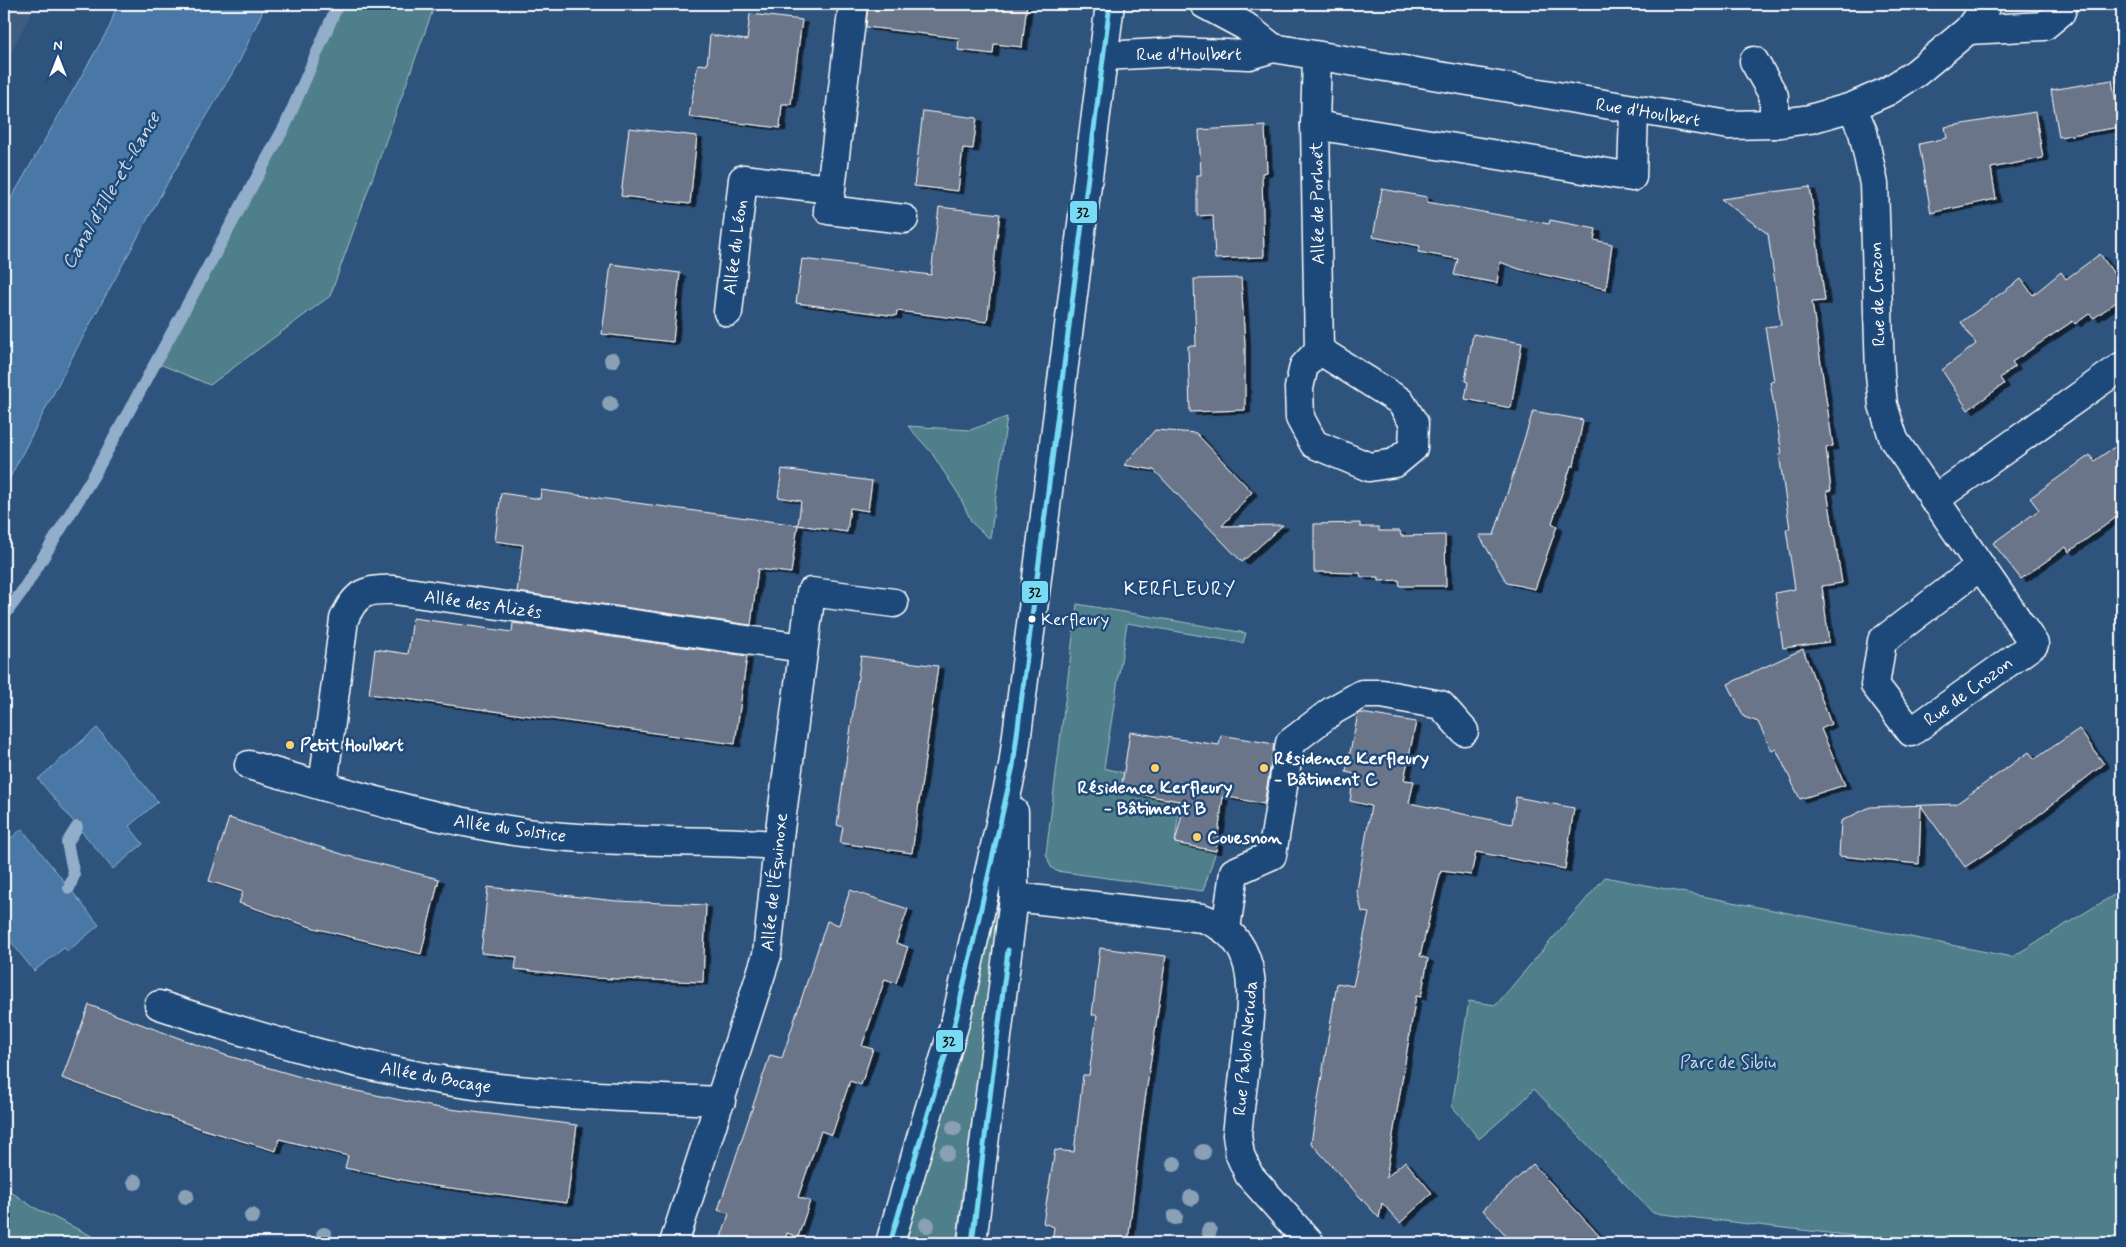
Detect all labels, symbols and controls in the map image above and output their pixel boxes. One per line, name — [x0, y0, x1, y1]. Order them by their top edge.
north arrow — [32, 32, 82, 82]
text: N — [53, 37, 63, 55]
street label: Rue d'Houlbert — [1136, 43, 1242, 67]
street label: Rue d'Houlbert — [1594, 93, 1702, 133]
water label: Canal d'Ille-et-Rance — [56, 106, 167, 274]
street label: Allée de Porhoët — [1305, 141, 1331, 265]
street label: Allée du Léon — [718, 198, 754, 296]
line badge: 32 — [1069, 200, 1098, 224]
text: 32 — [1076, 204, 1090, 222]
street label: Rue de Crozon — [1864, 241, 1892, 347]
district label: KERFLEURY — [1124, 577, 1236, 602]
line badge: 32 — [1021, 580, 1049, 604]
text: 32 — [1028, 584, 1042, 602]
street label: Allée des Alizés — [422, 585, 543, 625]
place label: Kerfleury — [1041, 609, 1109, 631]
marker: Kerfleury — [1027, 614, 1037, 624]
street label: Rue de Crozon — [1919, 651, 2018, 732]
place label: Petit Houlbert — [300, 734, 404, 758]
marker: Petit Houlbert — [284, 739, 296, 751]
place label: Résidence Kerfleury - Bâtiment C — [1274, 747, 1429, 792]
marker: Résidence Kerfleury - Bâtiment B — [1149, 762, 1161, 774]
marker: Résidence Kerfleury - Bâtiment C — [1258, 762, 1270, 774]
place label: Résidence Kerfleury - Bâtiment B — [1077, 776, 1233, 821]
street label: Allée du Solstice — [452, 809, 568, 849]
street label: Allée de l'Équinoxe — [756, 811, 794, 953]
place label: Couesnon — [1207, 826, 1283, 850]
marker: Couesnon — [1191, 831, 1203, 843]
street label: Rue Pablo Neruda — [1228, 979, 1264, 1117]
line badge: 32 — [935, 1029, 964, 1053]
text: 32 — [942, 1033, 956, 1051]
park label: Parc de Sibiu — [1680, 1051, 1776, 1075]
street label: Allée du Bocage — [379, 1056, 493, 1100]

